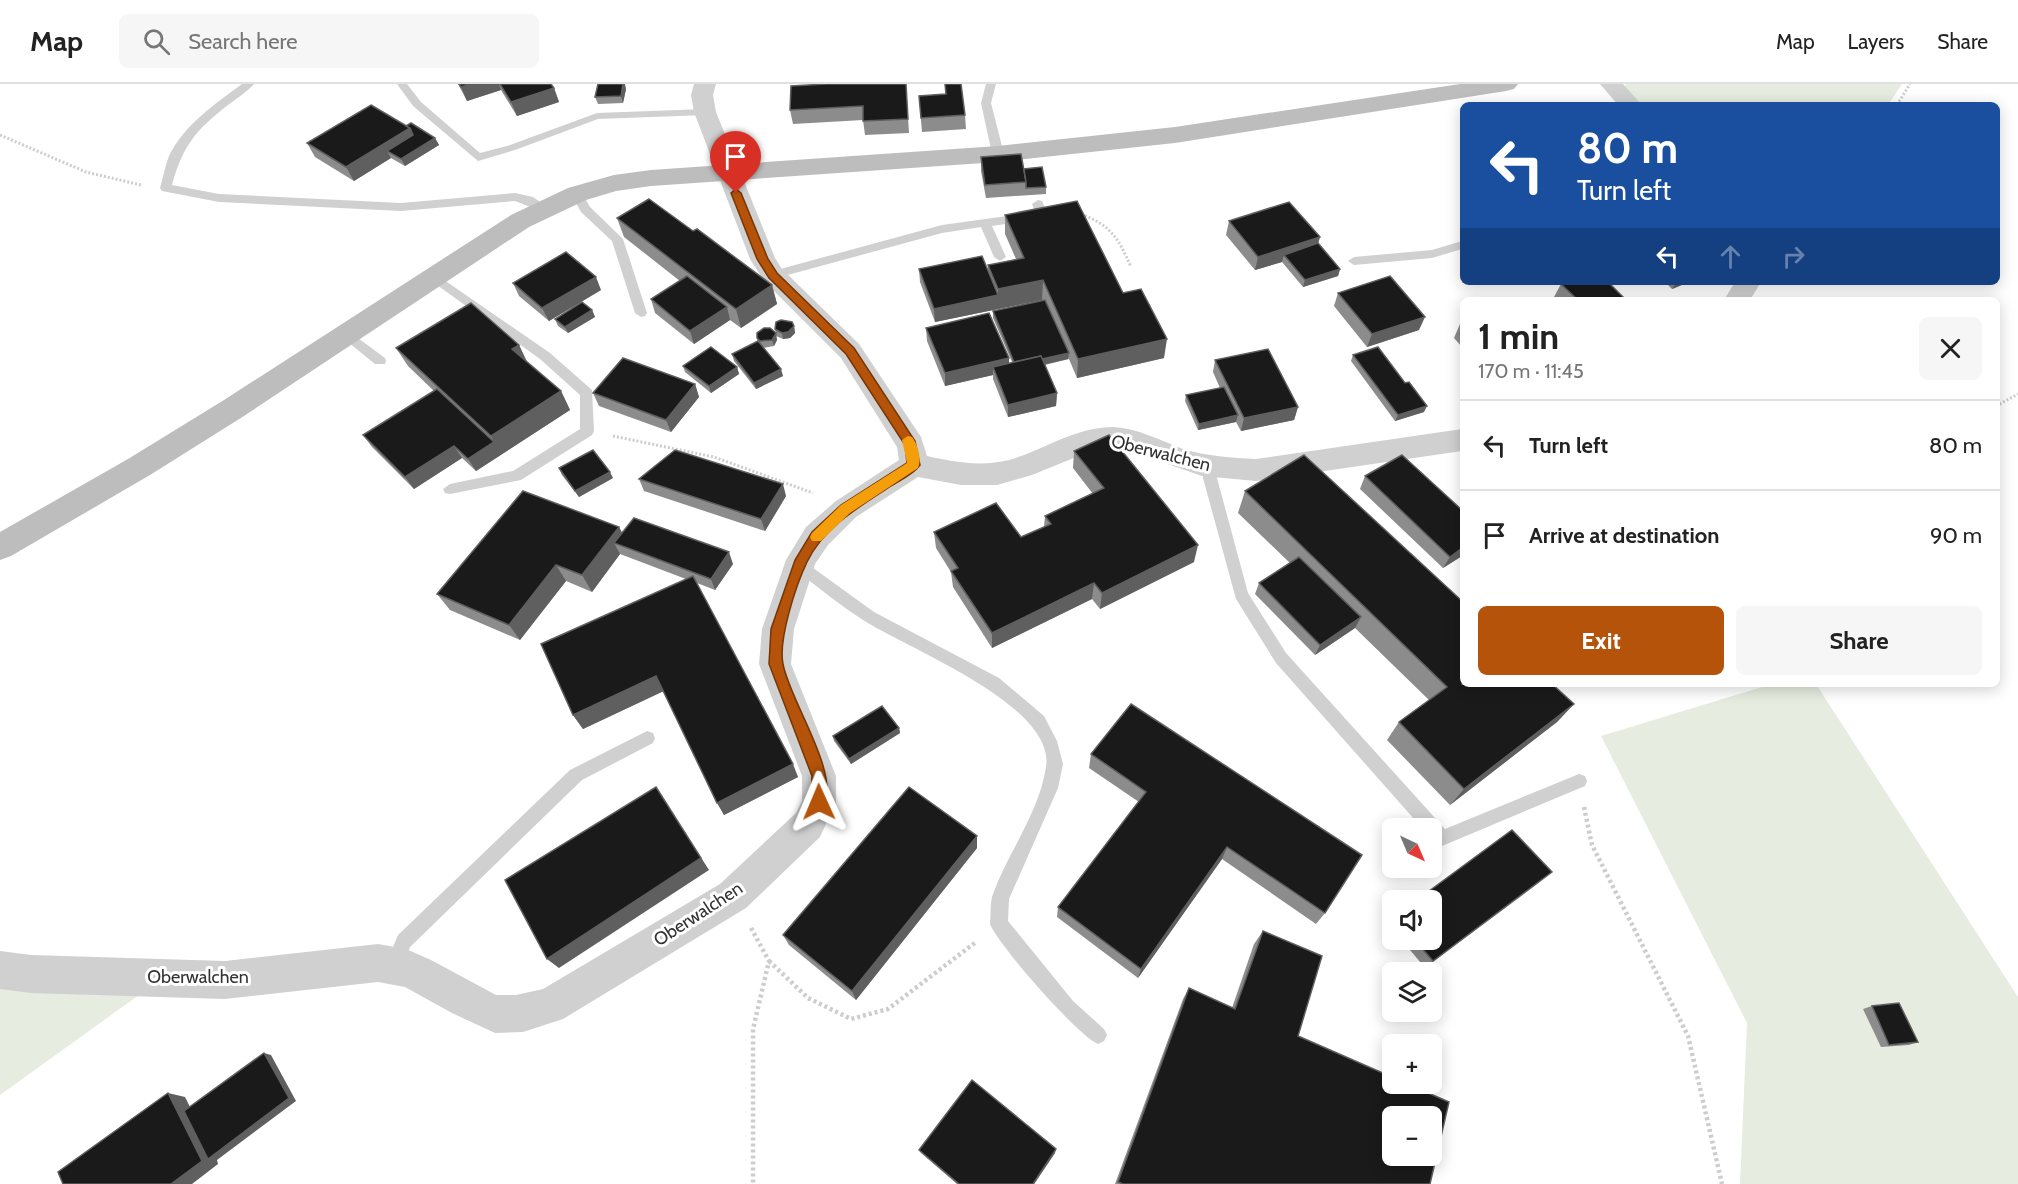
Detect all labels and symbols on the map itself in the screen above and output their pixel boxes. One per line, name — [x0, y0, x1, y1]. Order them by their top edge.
pin — [710, 131, 761, 193]
street label: Oberwalchen — [1109, 430, 1213, 476]
position arrow — [787, 770, 851, 834]
north arrow — [1382, 818, 1442, 878]
street label: Oberwalchen — [649, 877, 747, 951]
street label: Oberwalchen — [147, 966, 249, 988]

